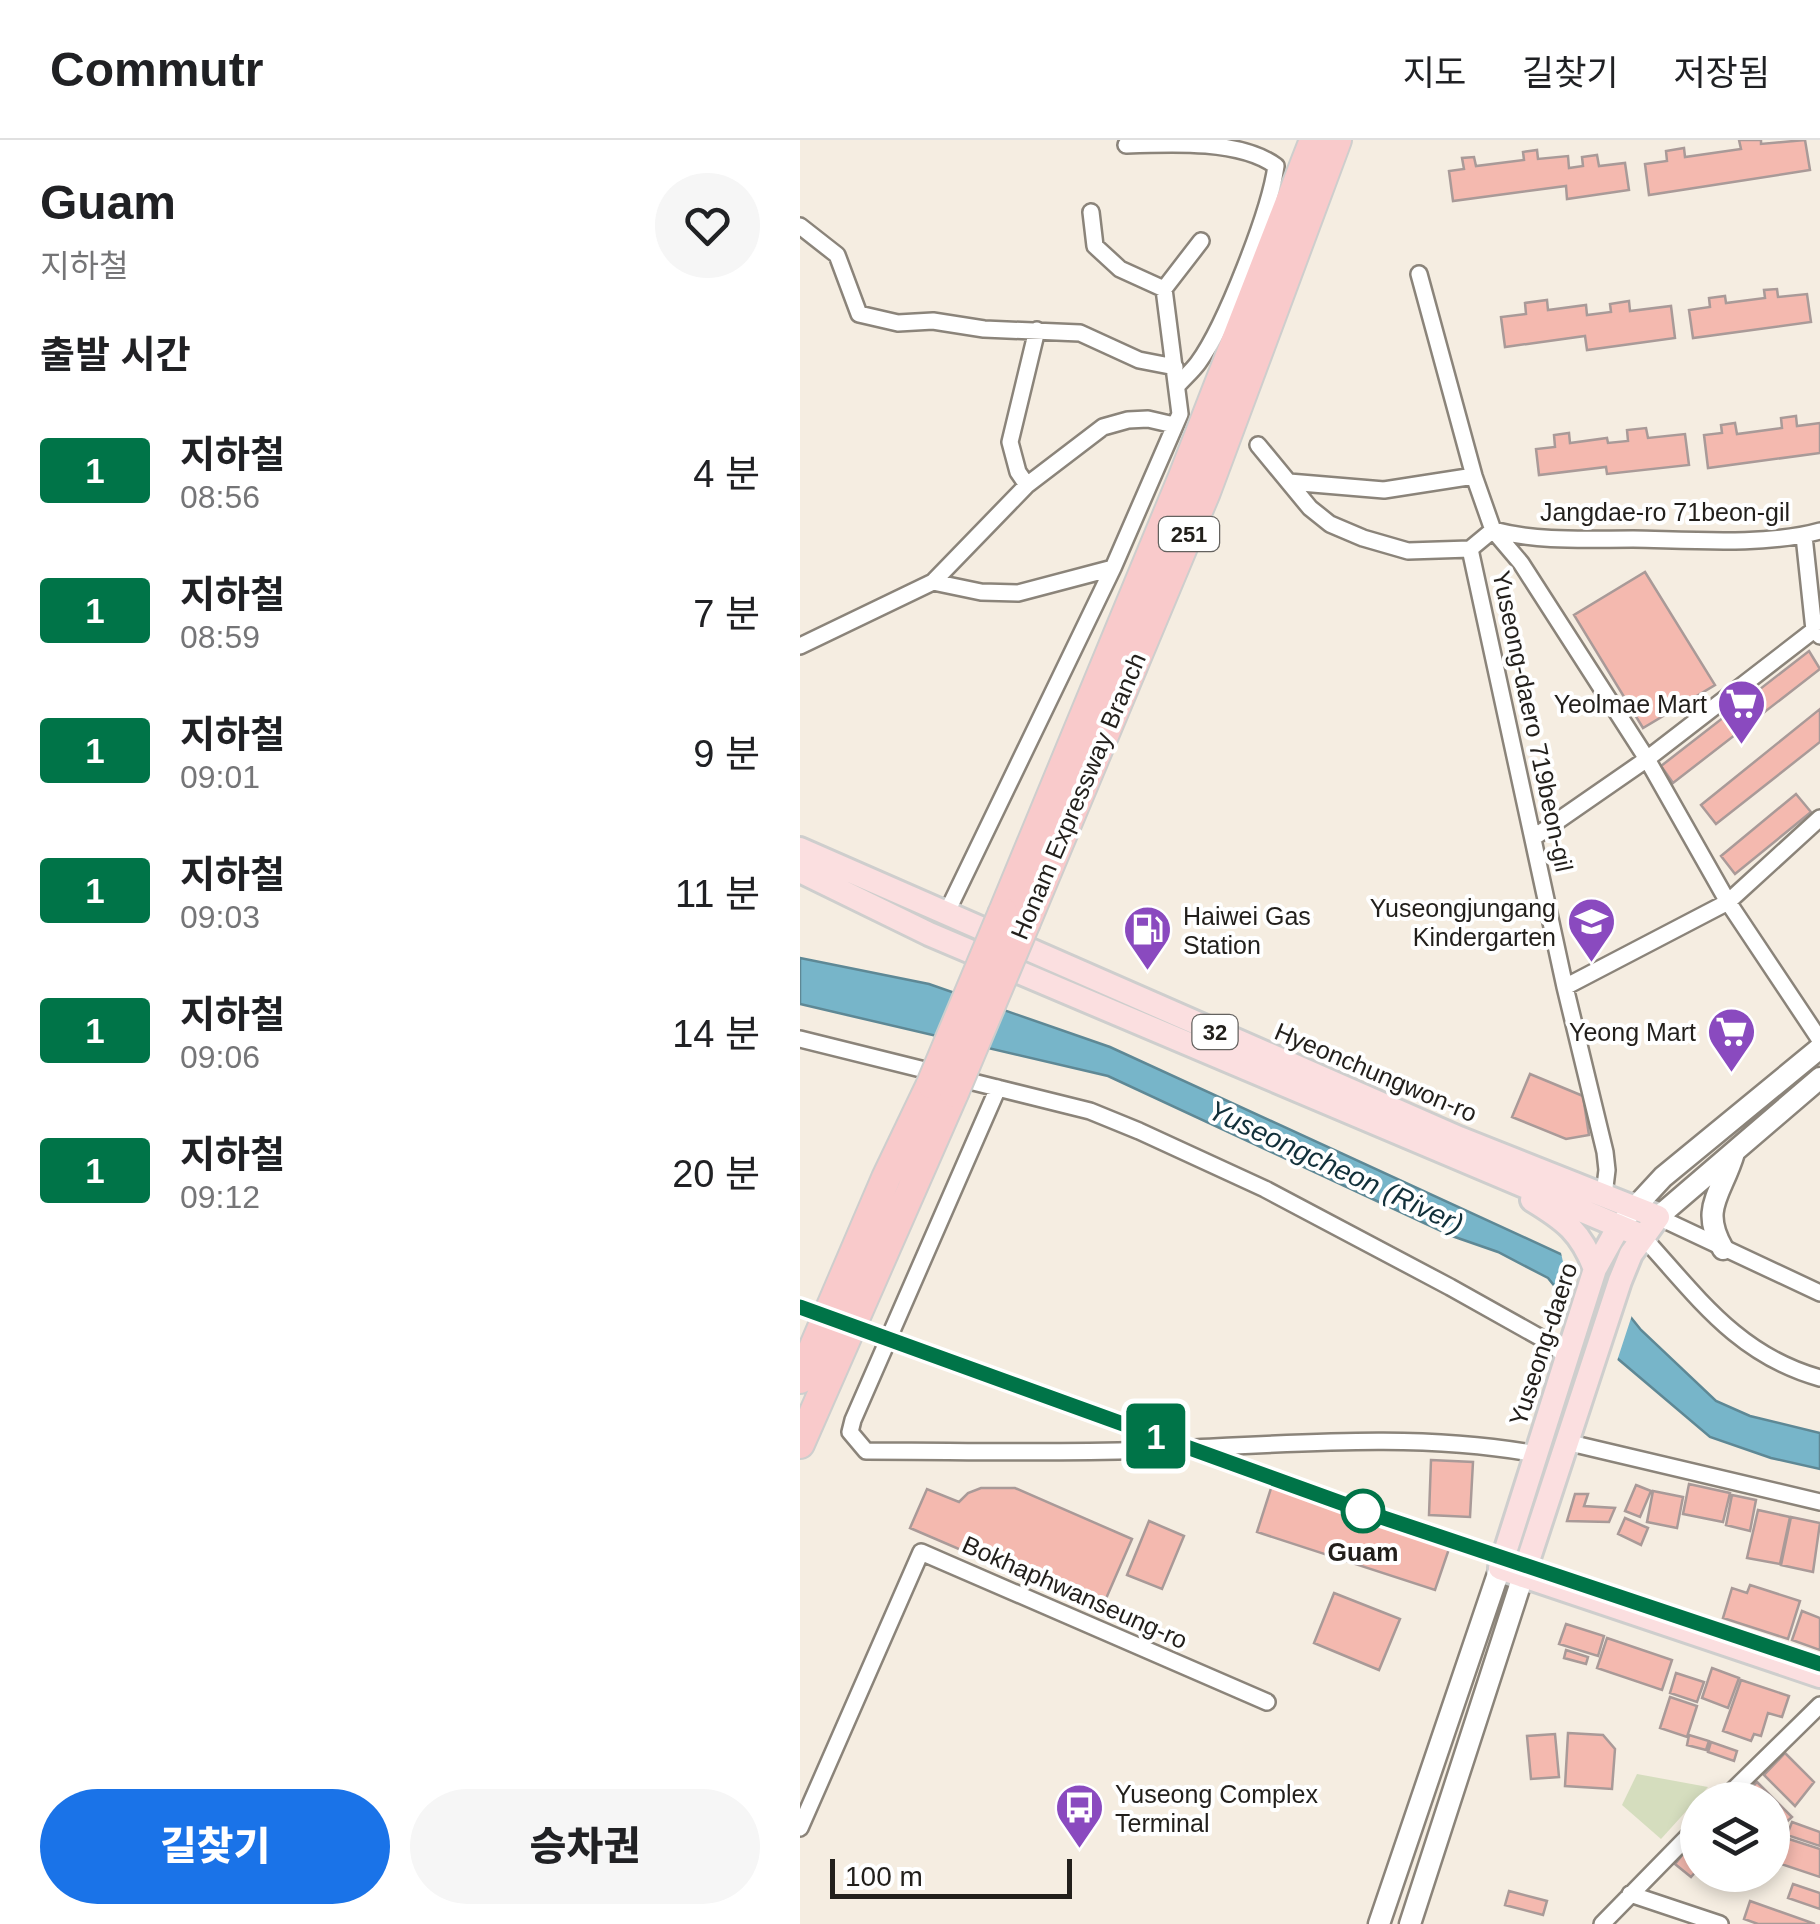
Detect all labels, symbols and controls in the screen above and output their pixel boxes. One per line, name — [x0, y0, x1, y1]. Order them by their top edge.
text: Commutr — [50, 43, 263, 96]
text: 지도 — [1402, 53, 1467, 92]
text: 길찾기 — [1522, 53, 1618, 92]
text: 저장됨 — [1673, 53, 1770, 92]
button: heart — [655, 173, 760, 278]
text: Guam — [40, 176, 176, 229]
text: 지하철 — [40, 248, 128, 284]
text: 출발 시간 — [40, 334, 190, 376]
text: 지하철 — [180, 434, 285, 476]
text: 1 — [85, 451, 105, 490]
text: 4 분 — [693, 453, 760, 495]
text: 08:56 — [180, 479, 260, 515]
street label: Jangdae-ro 71beon-gil — [1540, 498, 1790, 526]
road number: 251 — [1159, 517, 1219, 551]
street label: Yuseong-daero 719beon-gil — [1487, 568, 1579, 874]
text: 지하철 — [180, 574, 285, 616]
text: 1 — [85, 591, 105, 630]
text: 7 분 — [693, 593, 760, 635]
text: 08:59 — [180, 619, 260, 655]
street label: Honam Expressway Branch — [1005, 649, 1151, 943]
supermarket icon: Yeolmae Mart — [1716, 678, 1768, 746]
place label: Yeolmae Mart — [1554, 690, 1707, 718]
text: 지하철 — [180, 714, 285, 756]
text: 1 — [85, 731, 105, 770]
text: 9 분 — [693, 733, 760, 775]
text: 09:01 — [180, 759, 260, 795]
text: 지하철 — [180, 854, 285, 896]
text: 1 — [85, 871, 105, 910]
text: 11 분 — [675, 873, 760, 915]
place label: Yuseongjungang Kindergarten — [1370, 894, 1556, 951]
school or university icon: Yuseongjungang Kindergarten — [1565, 896, 1617, 964]
text: 09:03 — [180, 899, 260, 935]
place label: Haiwei Gas Station — [1183, 902, 1311, 959]
fuel station icon: Haiwei Gas Station — [1122, 904, 1174, 972]
text: 지하철 — [180, 994, 285, 1036]
supermarket icon: Yeong Mart — [1705, 1006, 1757, 1074]
text: 1 — [85, 1011, 105, 1050]
text: 14 분 — [672, 1013, 760, 1055]
road number: 32 — [1192, 1015, 1238, 1049]
street label: Hyeonchungwon-ro — [1271, 1017, 1481, 1127]
place label: Yeong Mart — [1569, 1018, 1696, 1046]
text: 09:06 — [180, 1039, 260, 1075]
water label: Yuseongcheon (River) — [1204, 1094, 1468, 1240]
text: 지하철 — [180, 1134, 285, 1176]
text: 1 — [85, 1151, 105, 1190]
text: 20 분 — [672, 1153, 760, 1195]
text: 09:12 — [180, 1179, 260, 1215]
street label: Yuseong-daero — [1503, 1259, 1583, 1429]
line badge: 1 — [1124, 1404, 1188, 1468]
text: 1 — [1146, 1417, 1166, 1456]
marker: Guam — [1342, 1490, 1384, 1532]
street label: Bokhaphwanseung-ro — [958, 1530, 1192, 1654]
place label: Guam — [1328, 1538, 1398, 1566]
place label: Yuseong Complex Terminal — [1115, 1780, 1318, 1837]
bus stop icon: Yuseong Complex Terminal — [1054, 1782, 1106, 1850]
map controls — [1680, 1782, 1790, 1892]
button: layers — [1680, 1782, 1790, 1892]
button: 길찾기 — [40, 1789, 390, 1904]
button: 승차권 — [410, 1789, 760, 1904]
scale bar — [830, 1854, 1072, 1898]
text: 100 m — [845, 1861, 923, 1892]

